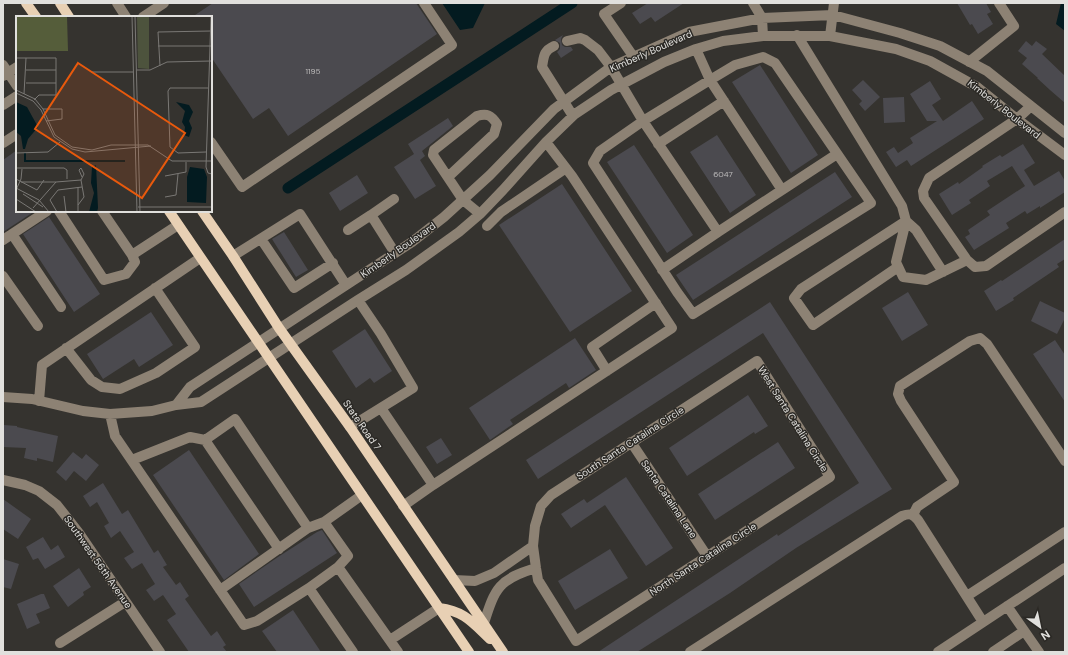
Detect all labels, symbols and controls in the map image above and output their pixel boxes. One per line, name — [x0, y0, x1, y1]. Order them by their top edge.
inset map — [16, 16, 212, 212]
street label: Kimberly Boulevard — [608, 27, 694, 75]
house number: 1195 — [306, 66, 321, 76]
street label: Kimberly Boulevard — [965, 77, 1043, 141]
house number: 6047 — [713, 169, 733, 179]
street label: Kimberly Boulevard — [358, 219, 438, 281]
street label: West Santa Catalina Circle — [755, 364, 831, 475]
street label: State Road 7 — [340, 397, 384, 453]
street label: South Santa Catalina Circle — [574, 403, 687, 483]
street label: Santa Catalina Lane — [638, 457, 700, 541]
street label: Southwest 56th Avenue — [61, 513, 135, 611]
street label: North Santa Catalina Circle — [647, 519, 759, 598]
north arrow — [1020, 607, 1060, 647]
text: N — [1038, 627, 1053, 643]

